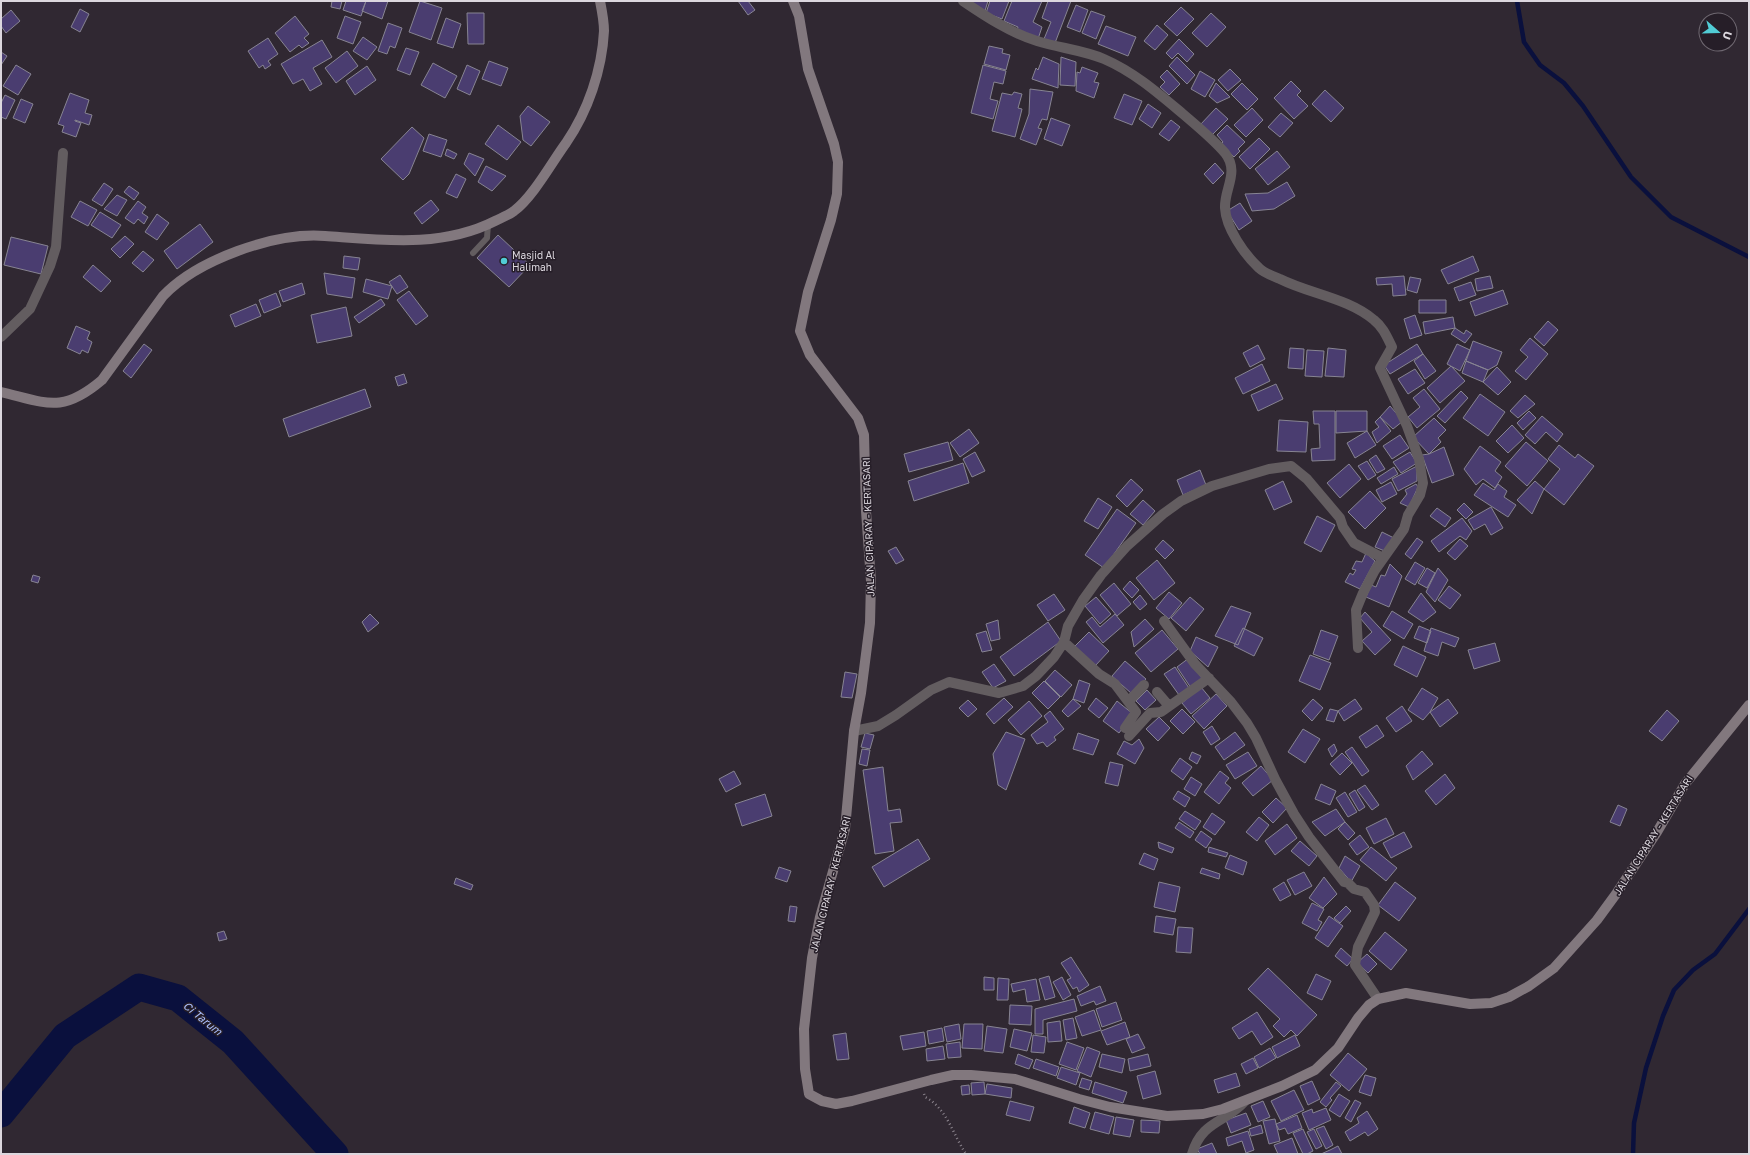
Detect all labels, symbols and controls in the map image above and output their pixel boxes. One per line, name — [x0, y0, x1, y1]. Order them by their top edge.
north arrow — [1698, 12, 1738, 52]
text: U — [1720, 30, 1735, 42]
place label: Masjid Al Halimah — [512, 249, 555, 273]
marker: Masjid Al Halimah — [499, 256, 509, 266]
street label: JALAN CIPARAY - KERTASARI — [860, 457, 876, 597]
street label: JALAN CIPARAY - KERTASARI — [1611, 773, 1695, 897]
street label: JALAN CIPARAY - KERTASARI — [807, 815, 853, 953]
water label: Ci Tarum — [181, 999, 226, 1038]

